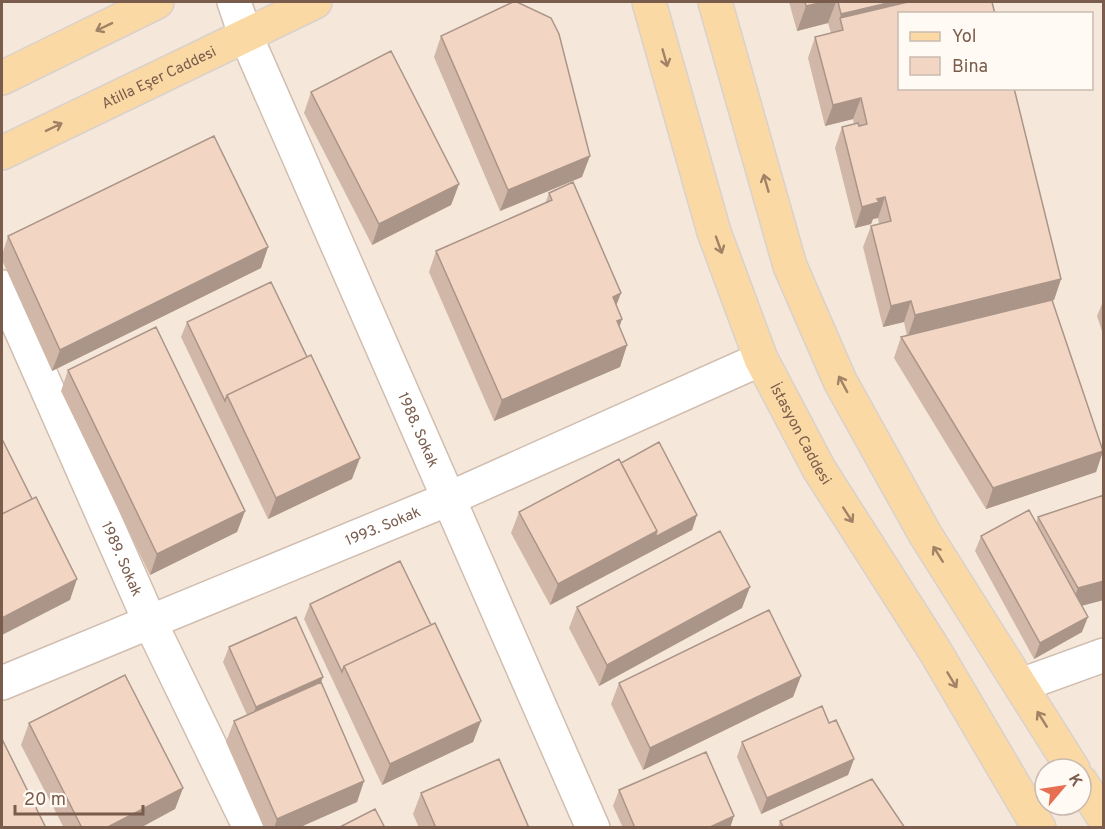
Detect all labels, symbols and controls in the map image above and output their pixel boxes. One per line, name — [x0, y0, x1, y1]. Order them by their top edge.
legend — [898, 12, 1093, 90]
one-way arrow — [96, 22, 114, 34]
text: Yol — [952, 26, 977, 49]
street label: Atilla Eşer Caddesi — [99, 43, 220, 115]
one-way arrow — [659, 48, 671, 67]
text: Bina — [952, 56, 988, 79]
one-way arrow — [45, 121, 63, 133]
one-way arrow — [760, 174, 771, 193]
one-way arrow — [714, 235, 725, 254]
one-way arrow — [837, 376, 848, 394]
street label: İstasyon Caddesi — [764, 380, 835, 489]
street label: 1988. Sokak — [392, 390, 442, 471]
street label: 1993. Sokak — [343, 503, 424, 551]
one-way arrow — [842, 506, 854, 523]
street label: 1989. Sokak — [96, 519, 145, 600]
one-way arrow — [932, 546, 944, 563]
one-way arrow — [946, 671, 958, 688]
one-way arrow — [1036, 711, 1048, 728]
north arrow — [1033, 757, 1093, 817]
text: K — [1063, 771, 1086, 790]
scale bar — [15, 778, 142, 816]
text: 20 m — [24, 789, 66, 812]

